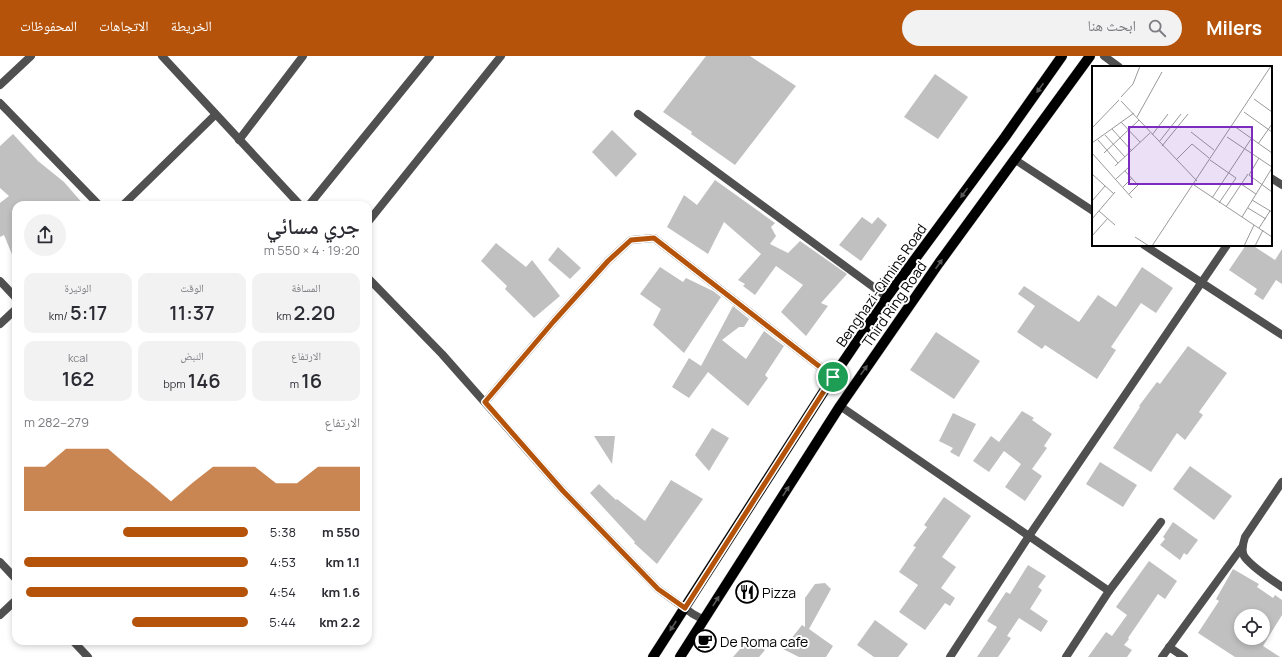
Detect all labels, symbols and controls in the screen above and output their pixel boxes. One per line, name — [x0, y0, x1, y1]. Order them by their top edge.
search box — [902, 10, 1182, 46]
text: ابحث هنا — [1087, 15, 1136, 36]
text: Milers — [1206, 15, 1262, 41]
text: المحفوظات — [20, 16, 77, 35]
text: الاتجاهات — [99, 16, 149, 35]
text: الخريطة — [171, 16, 212, 35]
icon: search — [1146, 17, 1168, 39]
inset map — [1092, 66, 1272, 246]
one-way arrow — [1036, 83, 1044, 93]
one-way arrow — [959, 188, 968, 199]
text: جري مسائي — [266, 211, 360, 241]
button: share — [24, 214, 66, 256]
street label: Benghazi-Qimins Road — [831, 220, 931, 350]
text: 19:20 · 4 × 550 m — [264, 241, 360, 259]
street label: Third Ring Road — [857, 257, 931, 351]
one-way arrow — [935, 258, 943, 269]
text: الوتيرة — [65, 280, 91, 295]
text: الوقت — [180, 280, 204, 295]
text: المسافة — [291, 280, 321, 295]
text: 5:17 — [70, 299, 107, 326]
text: 11:37 — [169, 299, 215, 326]
text: 2.20 — [293, 299, 336, 326]
text: /km — [49, 308, 70, 323]
text: km — [276, 308, 293, 323]
text: النبض — [180, 348, 204, 363]
text: الارتفاع — [291, 348, 321, 363]
text: kcal — [68, 350, 88, 365]
pin — [816, 360, 850, 394]
text: 162 — [62, 365, 94, 392]
one-way arrow — [860, 365, 868, 376]
icon: arrive — [822, 366, 844, 388]
text: 146 — [188, 367, 221, 394]
text: 16 — [301, 367, 322, 394]
text: bpm — [163, 376, 188, 391]
text: m — [290, 376, 301, 391]
text: 279–282 m — [24, 413, 89, 431]
text: الارتفاع — [325, 413, 360, 431]
one-way arrow — [782, 485, 789, 497]
text: 5:38 — [270, 523, 296, 541]
text: 550 m — [322, 523, 360, 541]
text: 4:53 — [270, 553, 296, 571]
text: 1.1 km — [325, 553, 360, 571]
restaurant icon: Pizza — [734, 579, 760, 605]
text: 4:54 — [269, 583, 296, 601]
text: 1.6 km — [322, 583, 360, 601]
place label: Pizza — [762, 583, 796, 602]
one-way arrow — [712, 595, 719, 606]
map controls — [1234, 609, 1270, 645]
button: locate — [1234, 609, 1270, 645]
text: 5:44 — [269, 613, 296, 631]
text: 2.2 km — [319, 613, 360, 631]
one-way arrow — [669, 621, 676, 632]
cafe icon: De Roma cafe — [692, 628, 718, 654]
place label: De Roma cafe — [720, 632, 808, 651]

